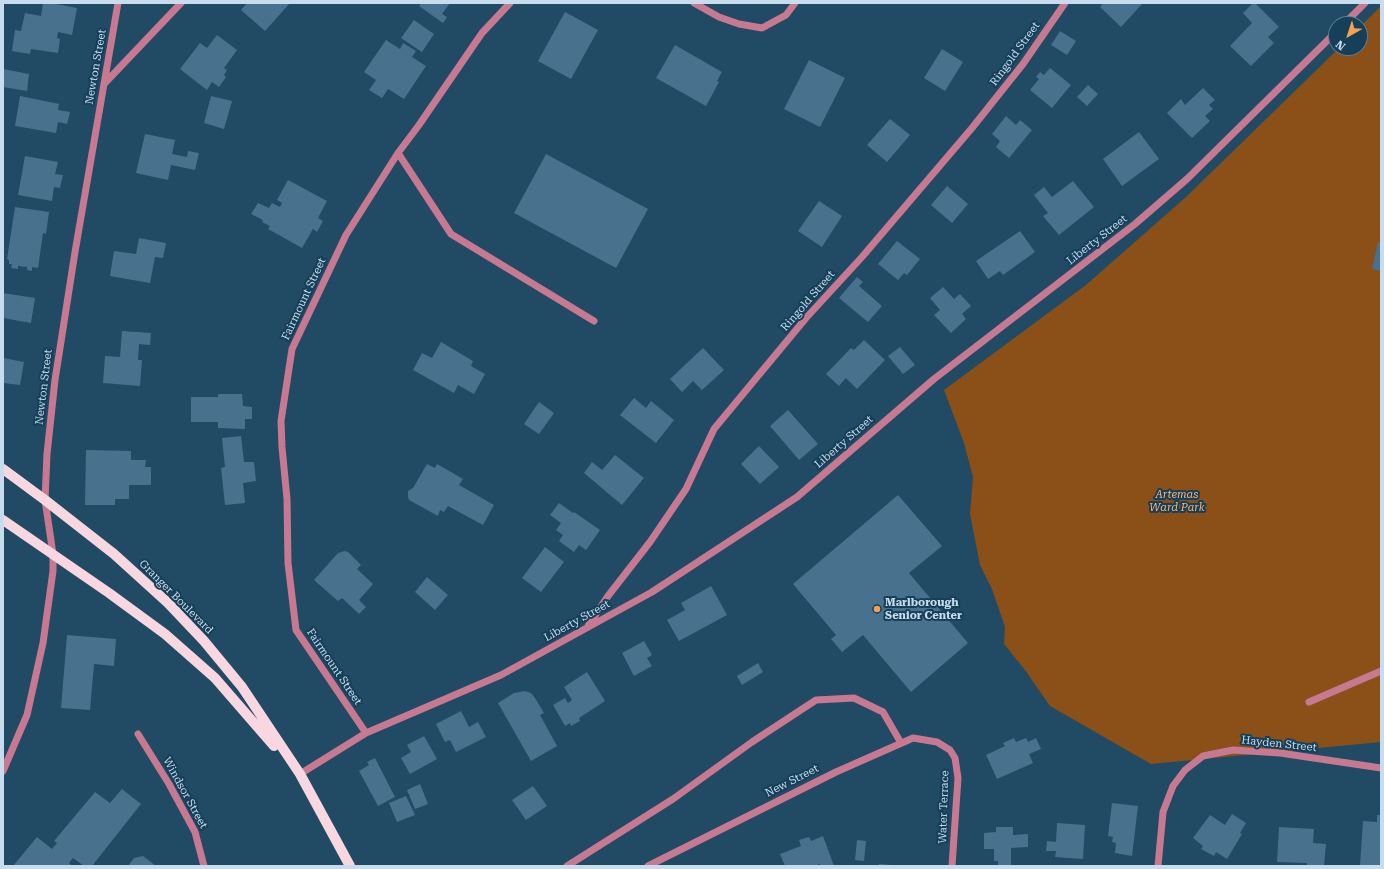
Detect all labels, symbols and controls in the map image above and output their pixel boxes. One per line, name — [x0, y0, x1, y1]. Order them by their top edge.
north arrow — [1328, 16, 1368, 56]
street label: Ringold Street — [987, 19, 1043, 89]
street label: Newton Street — [83, 28, 109, 106]
text: N — [1333, 37, 1348, 53]
street label: Liberty Street — [1064, 212, 1130, 268]
street label: Fairmount Street — [279, 256, 329, 342]
street label: Ringold Street — [778, 268, 838, 334]
street label: Newton Street — [33, 348, 55, 426]
street label: Liberty Street — [812, 413, 876, 471]
park label: Artemas Ward Park — [1149, 488, 1205, 514]
street label: Granger Boulevard — [136, 557, 216, 637]
place label: Marlborough Senior Center — [885, 596, 962, 622]
street label: Liberty Street — [542, 597, 612, 645]
marker: Marlborough Senior Center — [872, 604, 882, 614]
street label: Fairmount Street — [304, 626, 364, 708]
street label: Hayden Street — [1241, 733, 1317, 755]
street label: Windsor Street — [160, 755, 210, 831]
street label: New Street — [763, 762, 821, 800]
street label: Water Terrace — [936, 770, 952, 844]

